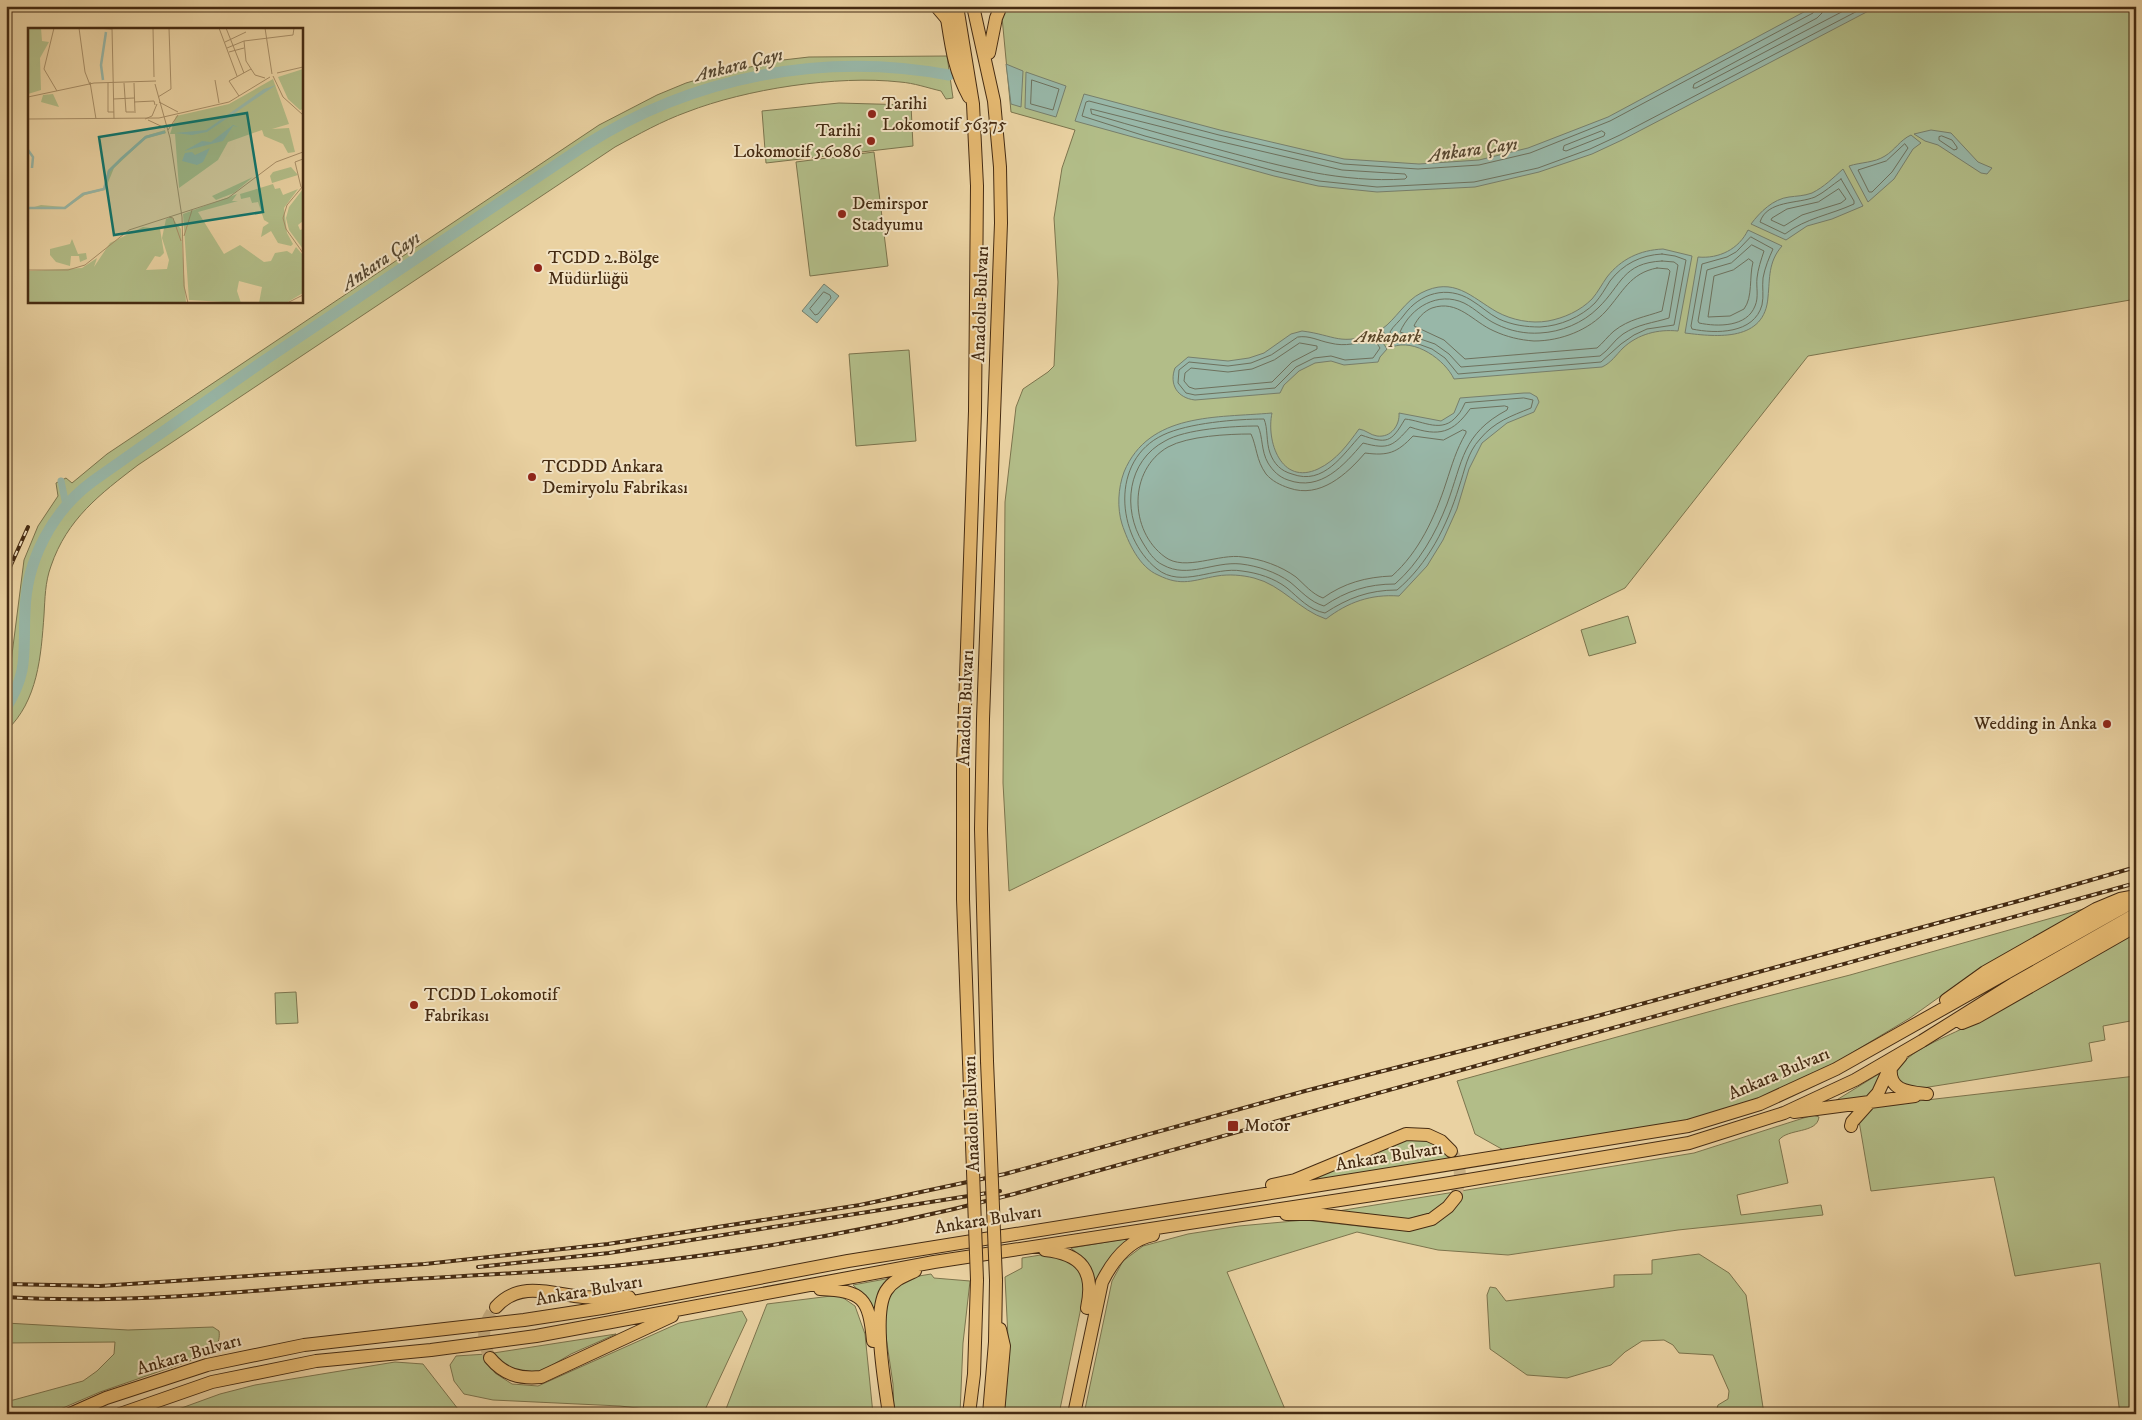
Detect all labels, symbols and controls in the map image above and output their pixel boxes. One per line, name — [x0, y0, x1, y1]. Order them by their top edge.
inset map — [28, 28, 302, 302]
water label: Ankara Çayı — [691, 43, 785, 88]
place label: Tarihi Lokomotif 56375 — [882, 93, 1007, 136]
marker: Tarihi Lokomotif 56375 — [866, 108, 878, 120]
place label: Tarihi Lokomotif 56086 — [733, 120, 862, 163]
water label: Ankara Çayı — [1425, 132, 1519, 168]
marker: Tarihi Lokomotif 56086 — [865, 135, 877, 147]
place label: Demirspor Stadyumu — [852, 193, 928, 236]
marker: Demirspor Stadyumu — [836, 208, 848, 220]
water label: Ankara Çayı — [336, 226, 425, 297]
street label: Anadolu Bulvarı — [968, 245, 994, 363]
place label: TCDD 2.Bölge Müdürlüğü — [548, 247, 659, 290]
marker: TCDD 2.Bölge Müdürlüğü — [532, 262, 544, 274]
park label: Ankapark — [1353, 326, 1421, 348]
place label: TCDDD Ankara Demiryolu Fabrikası — [542, 456, 688, 499]
marker: TCDDD Ankara Demiryolu Fabrikası — [526, 471, 538, 483]
street label: Anadolu Bulvarı — [953, 649, 979, 767]
place label: Wedding in Anka — [1973, 713, 2097, 735]
marker: Wedding in Anka — [2101, 718, 2113, 730]
place label: TCDD Lokomotif Fabrikası — [424, 984, 561, 1027]
marker: TCDD Lokomotif Fabrikası — [408, 999, 420, 1011]
street label: Ankara Bulvarı — [1725, 1043, 1833, 1105]
street label: Anadolu Bulvarı — [959, 1055, 985, 1173]
place label: Motor — [1244, 1115, 1290, 1137]
marker: Motor — [1226, 1119, 1240, 1133]
street label: Ankara Bulvarı — [1334, 1138, 1444, 1176]
street label: Ankara Bulvarı — [933, 1201, 1043, 1239]
street label: Ankara Bulvarı — [534, 1271, 644, 1311]
street label: Ankara Bulvarı — [134, 1330, 244, 1380]

